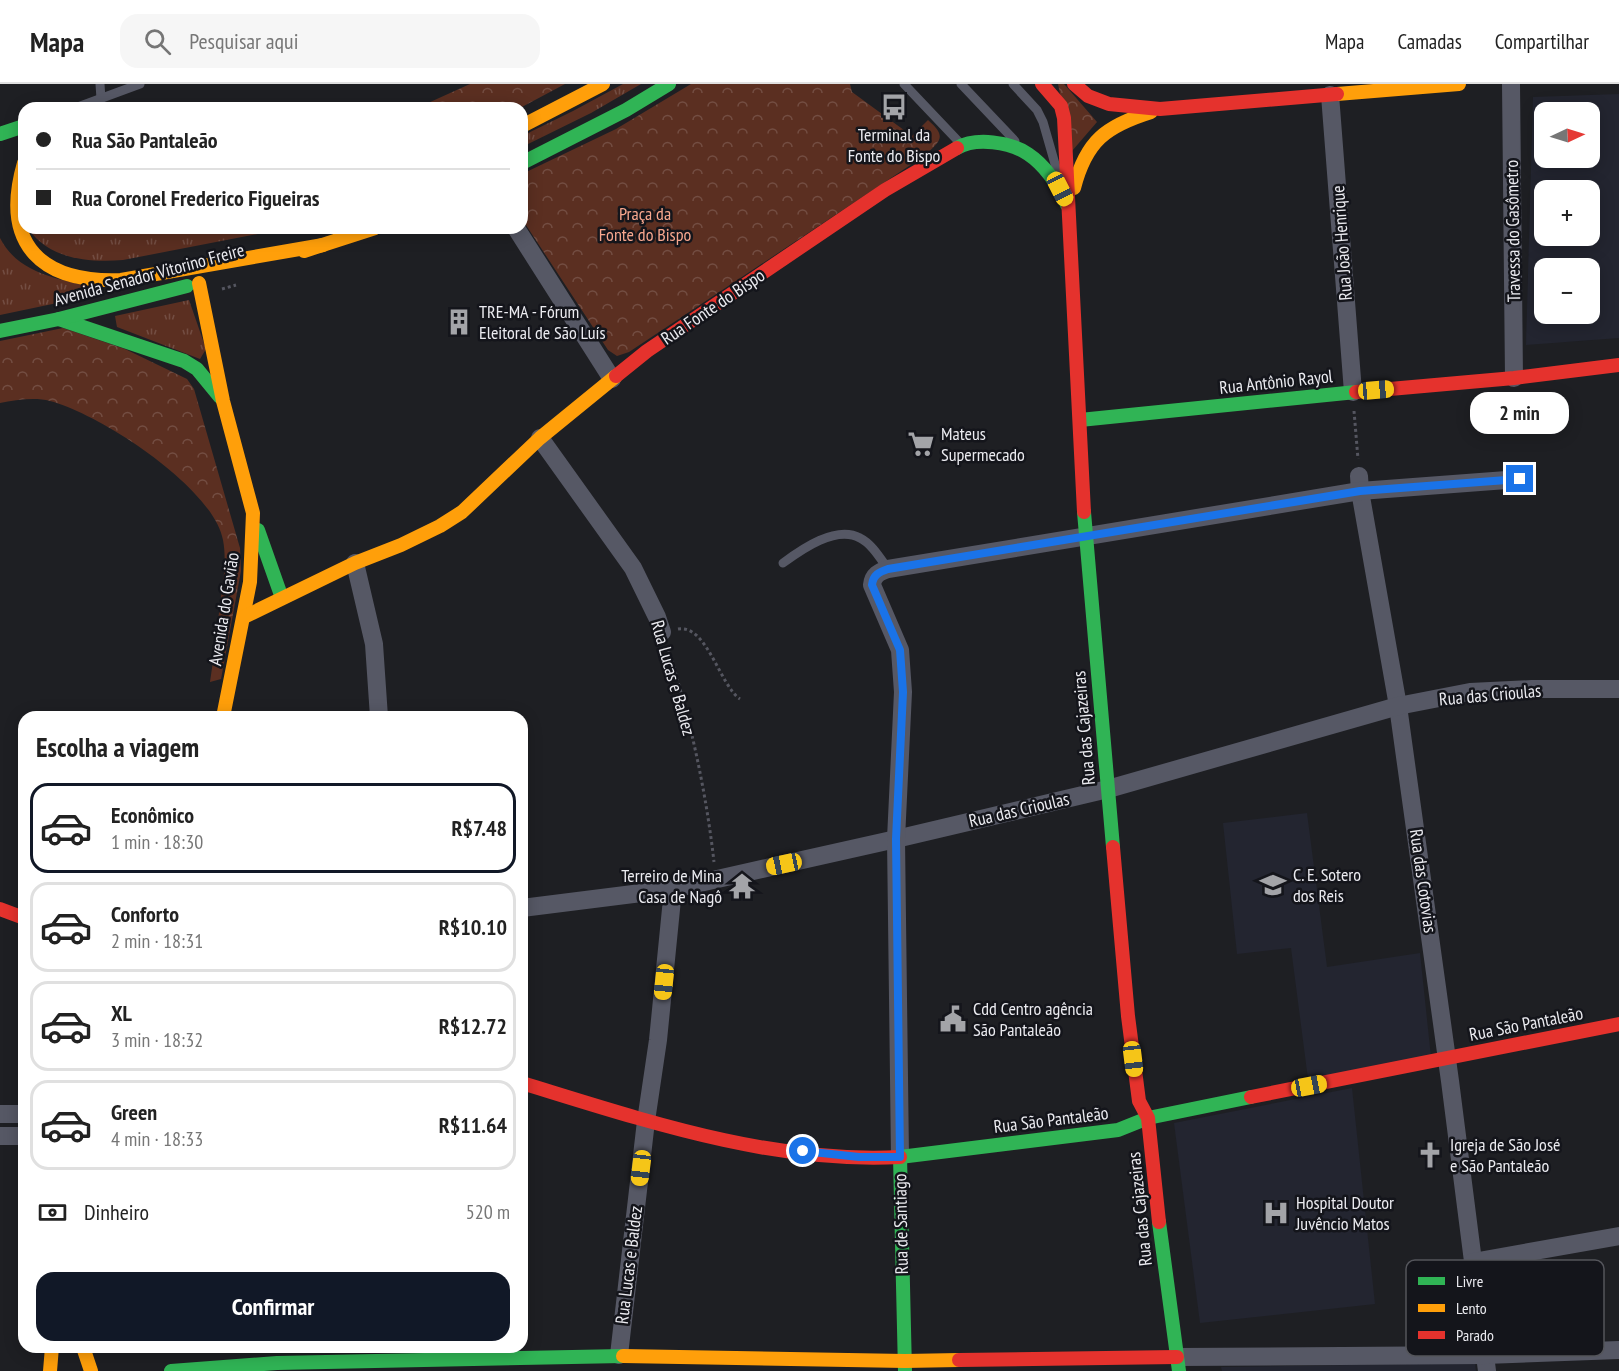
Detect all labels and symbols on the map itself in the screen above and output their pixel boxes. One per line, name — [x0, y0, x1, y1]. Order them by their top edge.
bus stop icon: Terminal da Fonte do Bispo — [879, 92, 909, 122]
north arrow — [1534, 102, 1600, 168]
place label: Terminal da Fonte do Bispo — [848, 123, 941, 167]
street label: Travessa do Gasômetro — [1500, 159, 1525, 302]
car — [1044, 169, 1076, 209]
street label: Rua João Henrique — [1326, 185, 1357, 301]
park label: Praça da Fonte do Bispo — [599, 202, 692, 246]
street label: Avenida Senador Vitorino Freire — [51, 238, 247, 311]
street label: Rua Fonte do Bispo — [657, 263, 769, 350]
place label: TRE-MA - Fórum Eleitoral de São Luís — [479, 300, 606, 344]
building icon: TRE-MA - Fórum Eleitoral de São Luís — [444, 307, 474, 337]
street label: Rua Antônio Rayol — [1218, 364, 1335, 399]
car — [1357, 379, 1395, 401]
callout: 2 min — [1470, 392, 1570, 434]
place label: Mateus Supermecado — [941, 422, 1025, 466]
supermarket icon: Mateus Supermecado — [906, 429, 936, 459]
route end — [1506, 465, 1533, 492]
street label: Avenida do Gavião — [203, 550, 244, 667]
street label: Rua Lucas e Baldez — [646, 618, 701, 738]
street label: Rua das Cajazeiras — [1067, 670, 1100, 786]
street label: Rua das Crioulas — [1438, 679, 1542, 710]
street label: Rua das Crioulas — [966, 787, 1071, 832]
street label: Rua das Cotovias — [1405, 828, 1442, 934]
car — [765, 851, 803, 877]
place label: C. E. Sotero dos Reis — [1293, 863, 1361, 907]
place label: Terreiro de Mina Casa de Nagô — [621, 864, 722, 908]
school or university icon: C. E. Sotero dos Reis — [1258, 870, 1288, 900]
temple icon: Terreiro de Mina Casa de Nagô — [727, 871, 757, 901]
car — [653, 963, 675, 1001]
place label: Cdd Centro agência São Pantaleão — [973, 997, 1093, 1041]
street label: Rua São Pantaleão — [1467, 1001, 1585, 1046]
public building icon: Cdd Centro agência São Pantaleão — [938, 1004, 968, 1034]
car — [1122, 1040, 1144, 1078]
car — [1290, 1074, 1328, 1098]
street label: Rua São Pantaleão — [992, 1101, 1110, 1138]
place label: Igreja de São José e São Pantaleão — [1450, 1133, 1560, 1177]
route start — [789, 1137, 816, 1164]
church icon: Igreja de São José e São Pantaleão — [1415, 1140, 1445, 1170]
car — [630, 1149, 652, 1187]
street label: Rua das Cajazeiras — [1122, 1151, 1157, 1267]
street label: Rua de Santiago — [888, 1173, 913, 1275]
place label: Hospital Doutor Juvêncio Matos — [1295, 1191, 1394, 1235]
hospital icon: Hospital Doutor Juvêncio Matos — [1261, 1198, 1291, 1228]
street label: Rua Lucas e Baldez — [610, 1205, 647, 1325]
legend — [1406, 1260, 1604, 1356]
text: Livre — [1456, 1271, 1483, 1291]
text: Lento — [1456, 1298, 1487, 1318]
text: Parado — [1456, 1325, 1494, 1345]

